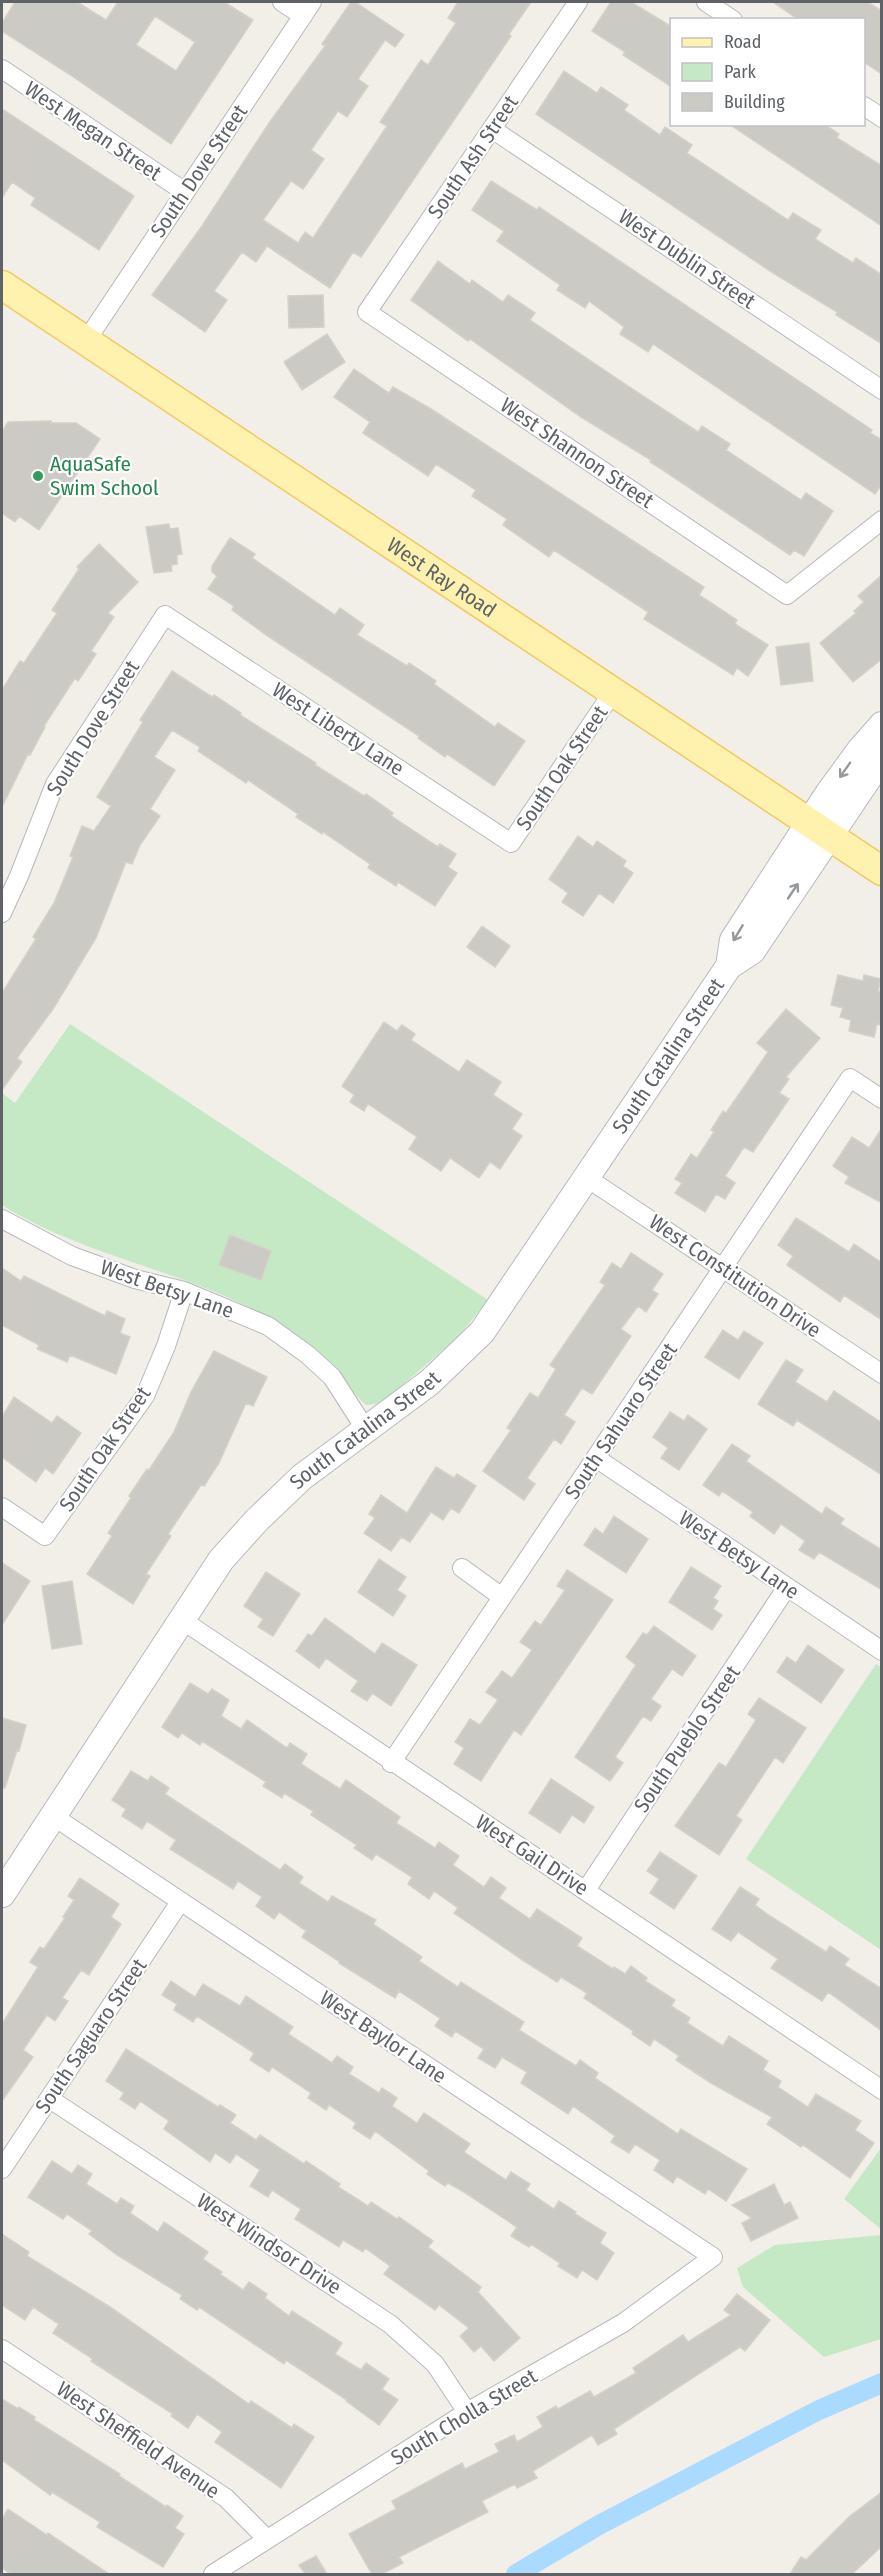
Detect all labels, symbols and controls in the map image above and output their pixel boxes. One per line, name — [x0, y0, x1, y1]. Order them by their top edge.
legend — [670, 18, 865, 126]
text: Road — [724, 31, 761, 53]
text: Park — [724, 61, 757, 83]
street label: West Megan Street — [20, 76, 166, 186]
street label: South Ash Street — [422, 90, 524, 224]
text: Building — [724, 91, 785, 113]
street label: South Dove Street — [145, 100, 253, 242]
street label: West Dublin Street — [614, 204, 760, 314]
street label: West Shannon Street — [495, 392, 659, 514]
place label: AquaSafe Swim School — [50, 451, 159, 501]
marker: AquaSafe Swim School — [31, 469, 45, 483]
street label: West Ray Road — [382, 532, 501, 623]
street label: South Dove Street — [41, 655, 145, 800]
street label: West Liberty Lane — [267, 677, 409, 781]
street label: South Oak Street — [511, 701, 613, 835]
one-way arrow — [839, 762, 851, 778]
one-way arrow — [787, 884, 799, 900]
one-way arrow — [731, 924, 743, 941]
street label: South Catalina Street — [607, 973, 730, 1139]
street label: West Constitution Drive — [644, 1209, 826, 1343]
street label: West Betsy Lane — [97, 1254, 237, 1324]
street label: South Sahuaro Street — [559, 1338, 683, 1504]
street label: South Catalina Street — [284, 1366, 446, 1495]
street label: South Oak Street — [54, 1382, 156, 1516]
street label: West Betsy Lane — [674, 1505, 804, 1605]
street label: South Pueblo Street — [628, 1661, 746, 1817]
street label: West Gail Drive — [471, 1809, 593, 1901]
street label: South Saguaro Street — [30, 1954, 152, 2118]
street label: West Baylor Lane — [315, 1985, 451, 2089]
street label: West Windsor Drive — [192, 2188, 346, 2300]
street label: South Cholla Street — [386, 2363, 542, 2471]
street label: West Sheffield Avenue — [52, 2376, 224, 2504]

